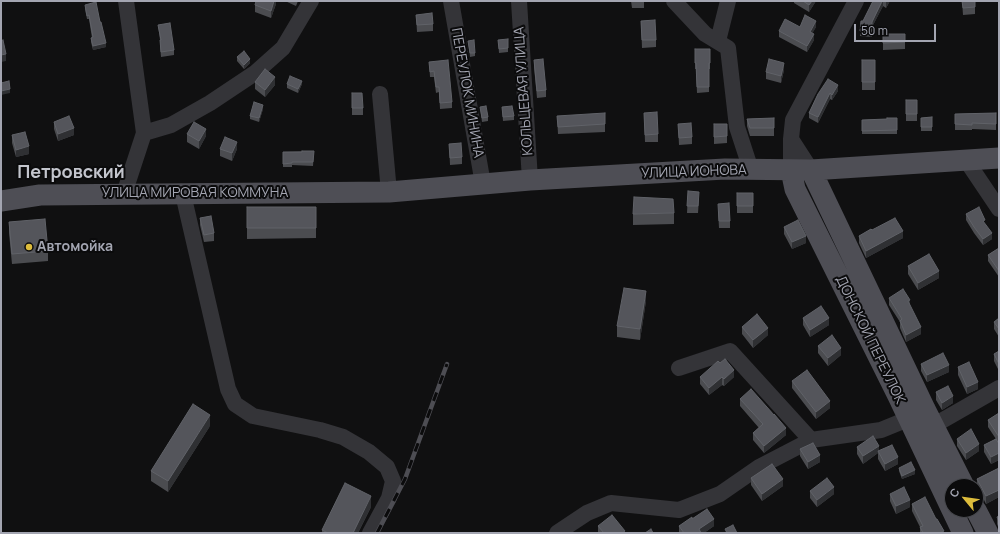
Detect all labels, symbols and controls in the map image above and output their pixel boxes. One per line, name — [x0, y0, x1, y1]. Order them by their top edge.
scale bar — [856, 16, 938, 42]
text: 50 m — [861, 22, 888, 39]
street label: КОЛЬЦЕВАЯ УЛИЦА — [511, 26, 537, 156]
street label: ПЕРЕУЛОК МИНИНА — [447, 27, 487, 159]
district label: Петровский — [17, 162, 125, 184]
street label: УЛИЦА ИОНОВА — [641, 162, 747, 182]
street label: УЛИЦА МИРОВАЯ КОММУНА — [102, 185, 288, 201]
place label: Автомойка — [37, 239, 113, 255]
marker: Автомойка — [24, 242, 34, 252]
street label: ДОНСКОЙ ПЕРЕУЛОК — [832, 273, 908, 407]
north arrow — [944, 478, 984, 518]
text: С — [945, 485, 962, 500]

